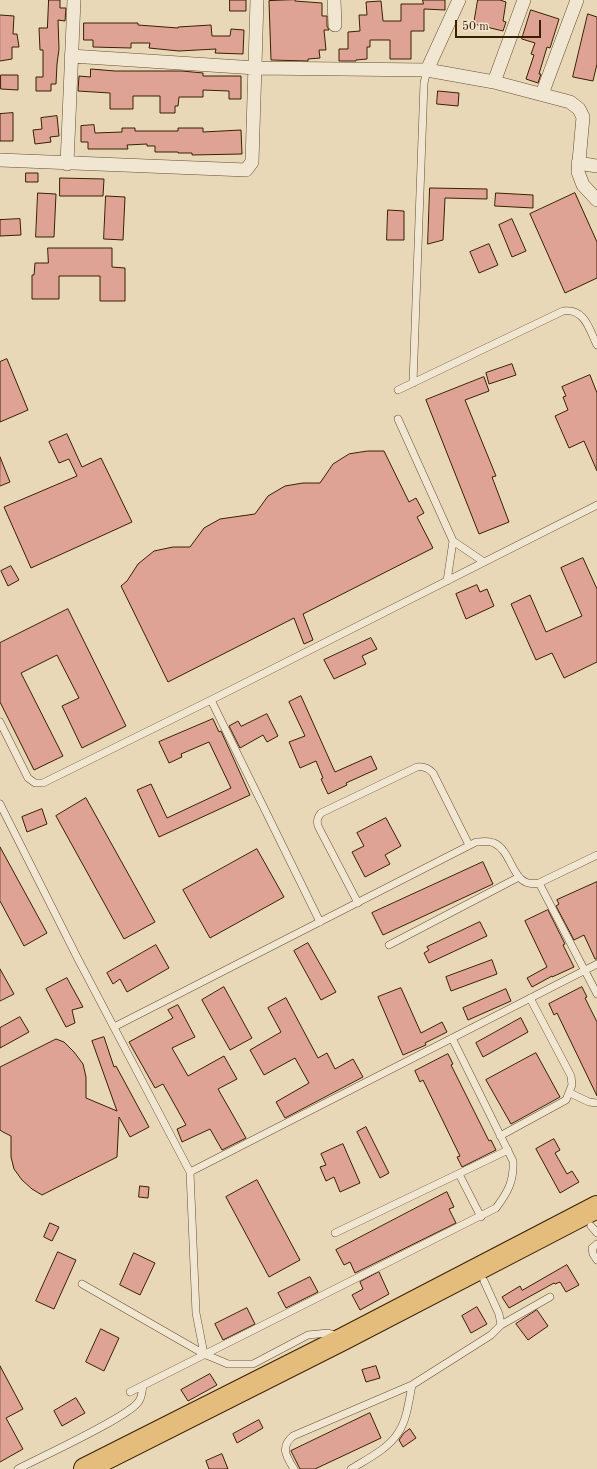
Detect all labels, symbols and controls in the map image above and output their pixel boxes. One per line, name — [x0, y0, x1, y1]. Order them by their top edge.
scale bar — [457, 12, 543, 38]
text: 50 m — [462, 21, 489, 33]

